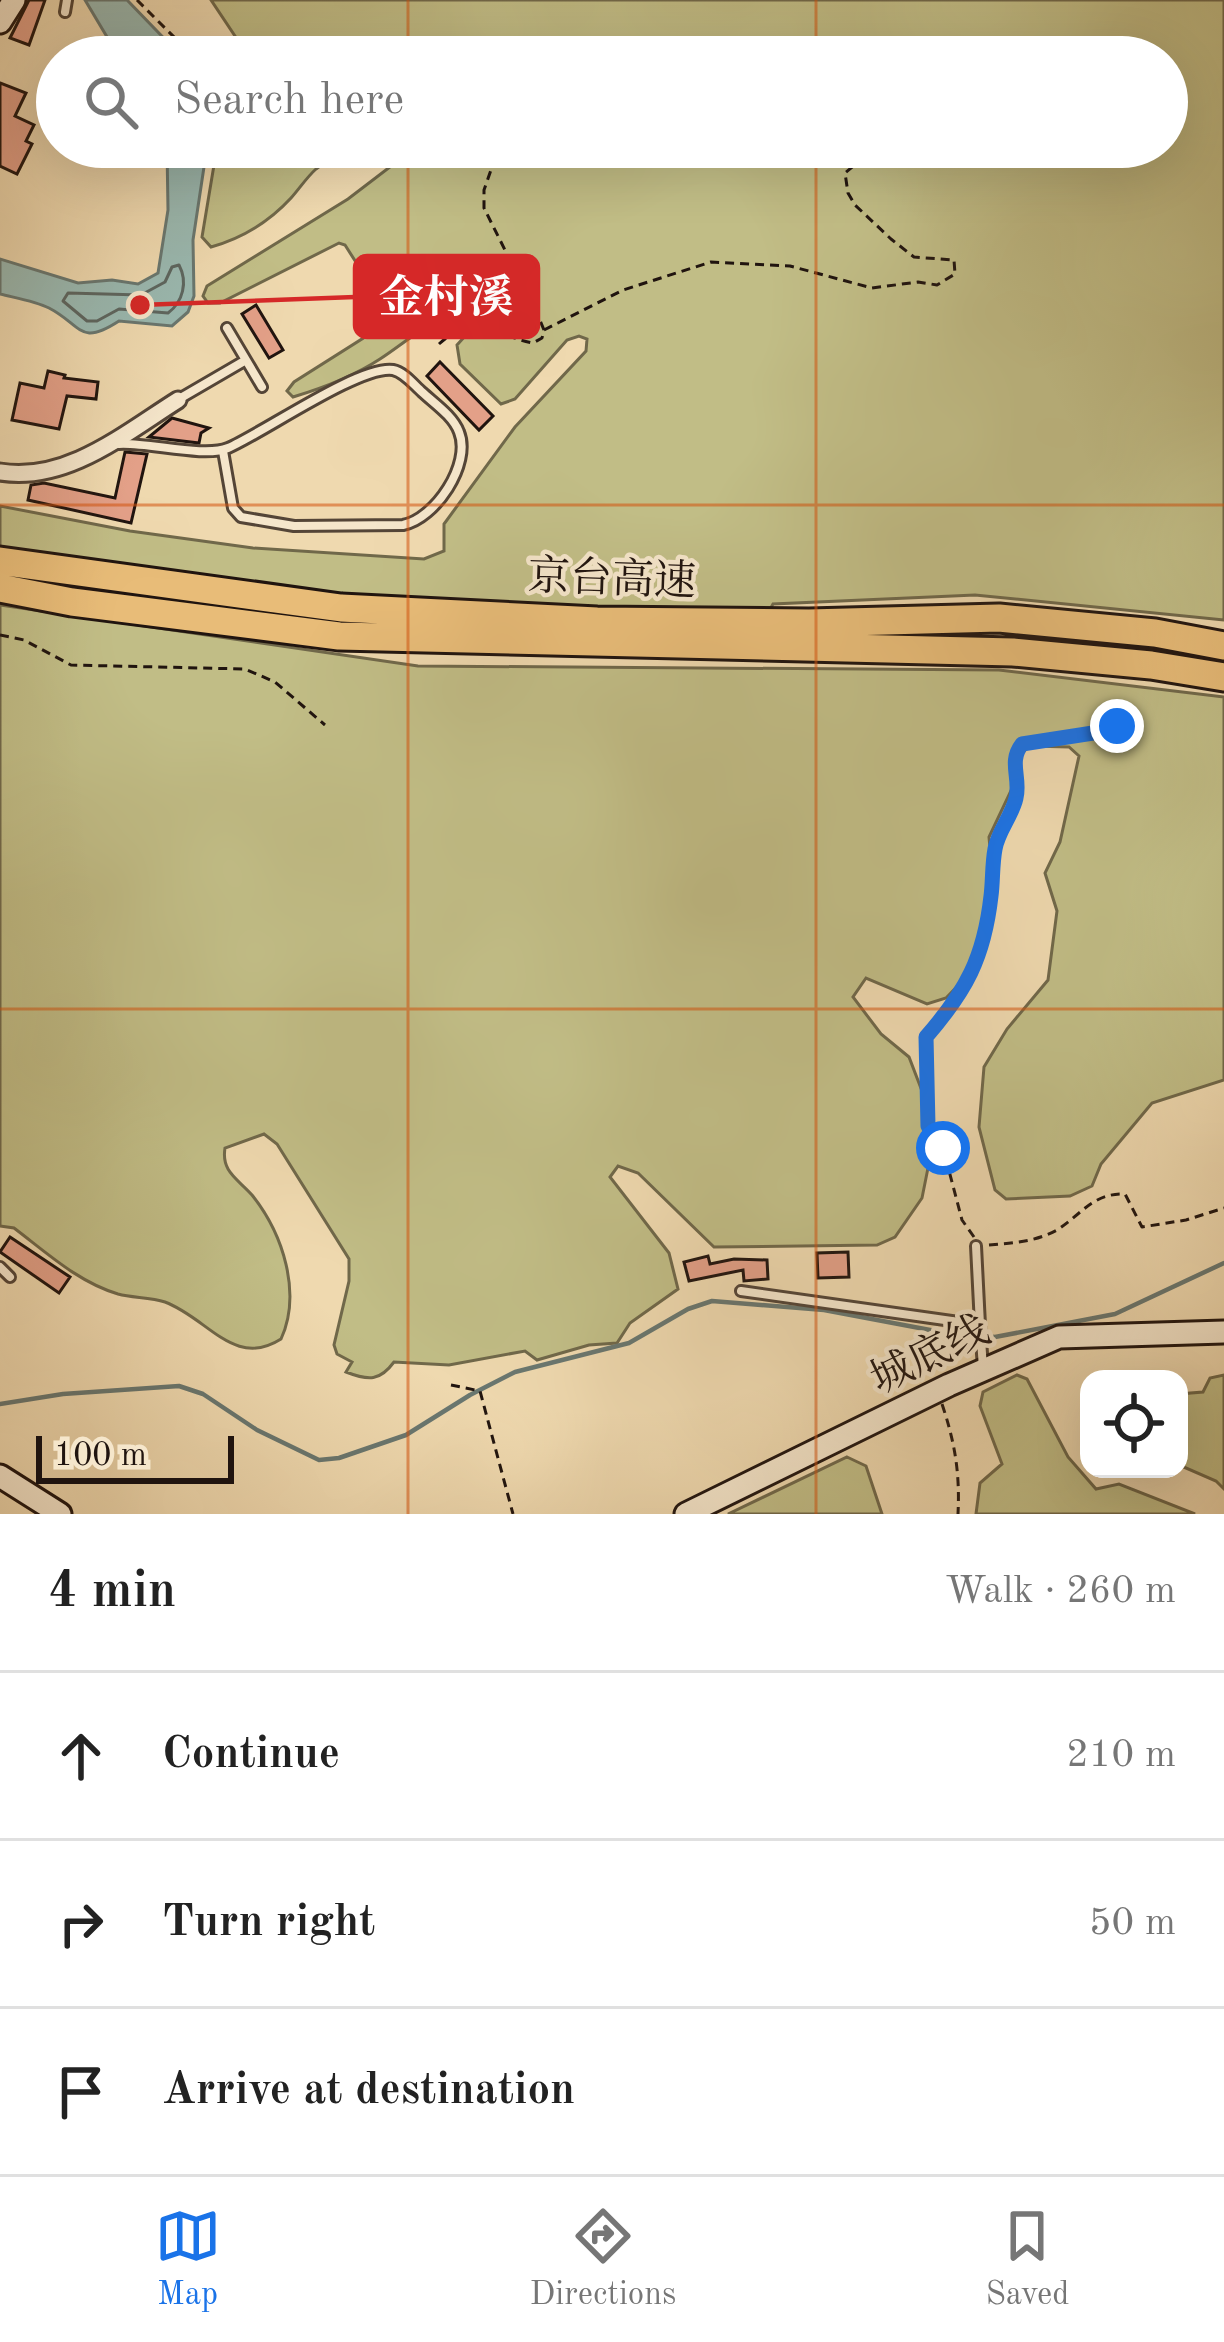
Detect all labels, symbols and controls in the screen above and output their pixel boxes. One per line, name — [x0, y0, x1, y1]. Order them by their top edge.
search box — [36, 36, 1188, 168]
icon: search — [78, 69, 144, 135]
text: Search here — [174, 79, 404, 124]
callout: 金村溪 — [355, 256, 538, 337]
text: 金村溪 — [378, 273, 514, 323]
street label: 京台高速 — [527, 553, 697, 605]
route end — [1090, 699, 1144, 753]
route start — [916, 1121, 970, 1175]
street label: 城底线 — [863, 1307, 997, 1403]
map controls — [1080, 1370, 1188, 1478]
button: locate — [1080, 1370, 1188, 1478]
scale bar — [36, 1430, 234, 1483]
text: 100 m — [54, 1440, 147, 1473]
text: 4 min — [48, 1567, 176, 1618]
text: Walk · 260 m — [945, 1572, 1176, 1611]
icon: ahead — [48, 1723, 114, 1789]
text: Continue — [162, 1733, 340, 1778]
text: 210 m — [1066, 1736, 1176, 1775]
icon: right — [48, 1891, 114, 1957]
text: Turn right — [162, 1901, 375, 1946]
text: 50 m — [1089, 1904, 1176, 1943]
icon: arrive — [48, 2059, 114, 2125]
text: Arrive at destination — [162, 2069, 575, 2114]
tab: Map — [155, 2203, 221, 2316]
tab: Directions — [530, 2203, 676, 2316]
tab: Saved — [985, 2203, 1069, 2316]

